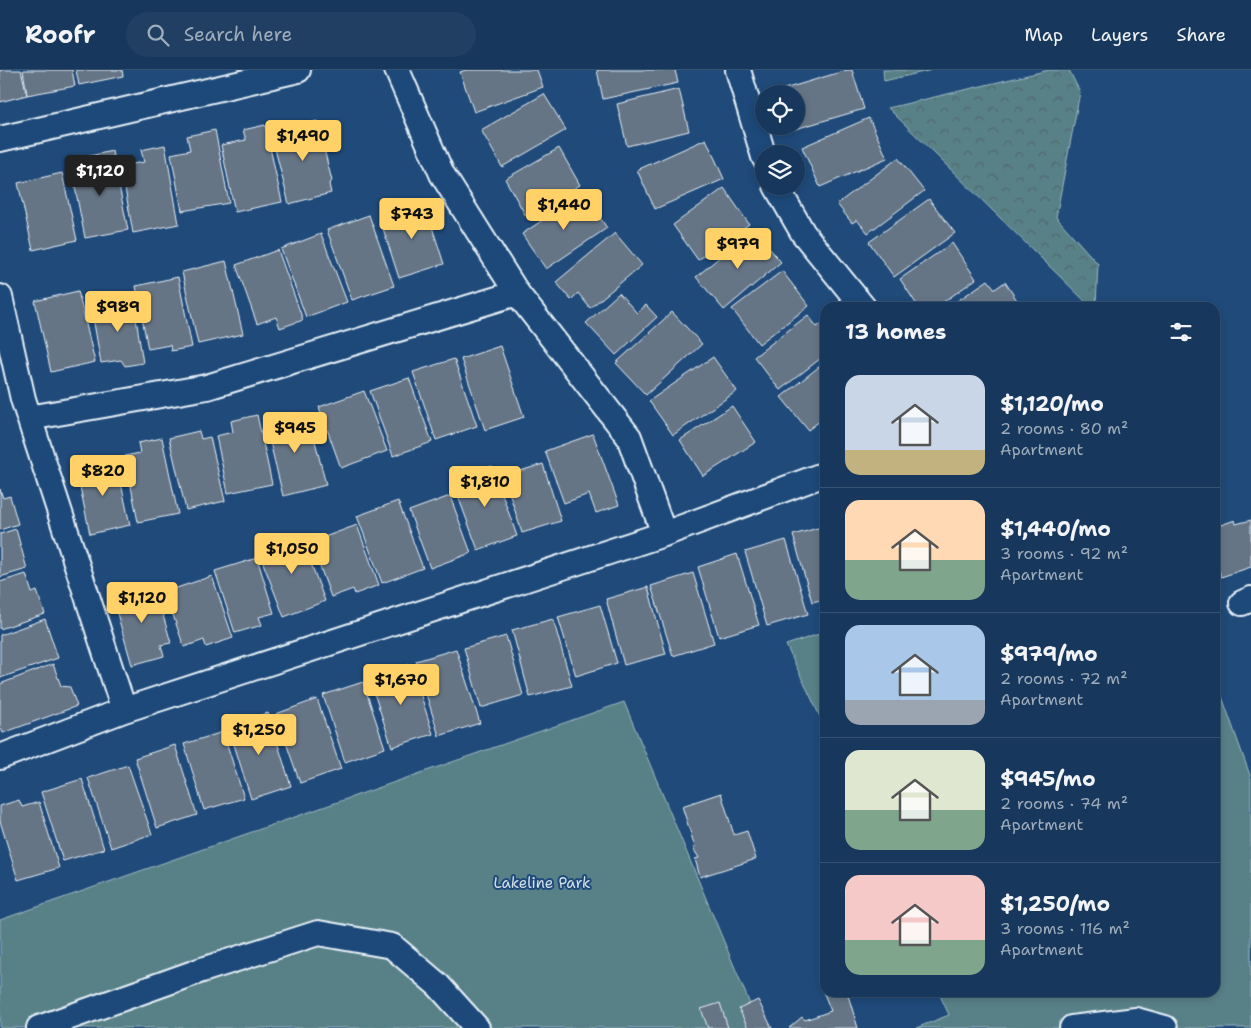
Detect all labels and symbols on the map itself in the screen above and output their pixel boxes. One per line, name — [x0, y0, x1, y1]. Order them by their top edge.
pin: $1,490 — [262, 119, 344, 162]
pin: $1,120 — [59, 154, 141, 197]
pin: $1,440 — [523, 189, 605, 231]
pin: $743 — [382, 198, 442, 240]
pin: $979 — [708, 228, 768, 270]
pin: $989 — [88, 290, 148, 333]
pin: $945 — [265, 412, 325, 454]
pin: $820 — [73, 454, 133, 497]
pin: $1,810 — [444, 466, 526, 508]
pin: $1,050 — [251, 532, 333, 575]
pin: $1,120 — [101, 582, 183, 624]
pin: $1,670 — [360, 664, 442, 706]
pin: $1,250 — [218, 714, 300, 756]
park label: Lakeline Park — [493, 873, 591, 893]

